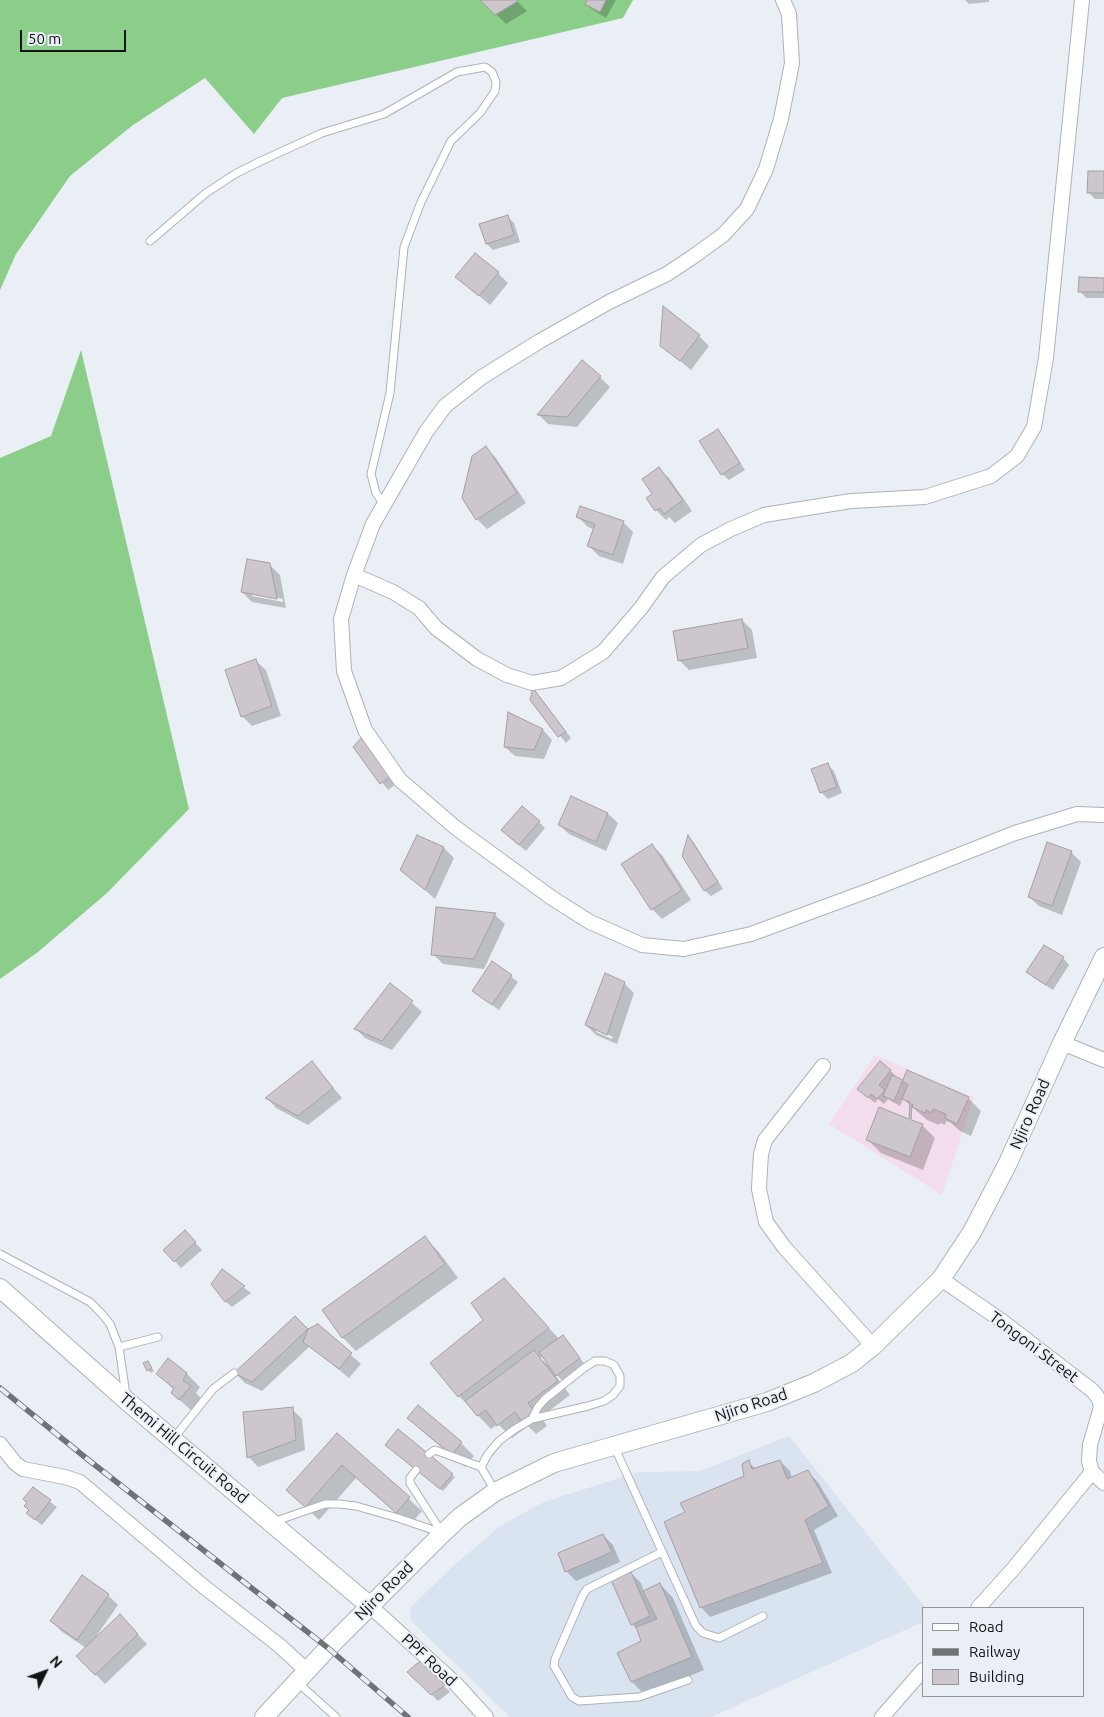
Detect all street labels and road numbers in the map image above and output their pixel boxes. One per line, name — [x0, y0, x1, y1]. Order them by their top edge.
street label: Njiro Road — [1006, 1076, 1054, 1152]
street label: Tongoni Street — [986, 1307, 1082, 1387]
street label: Njiro Road — [712, 1384, 790, 1426]
street label: Themi Hill Circuit Road — [116, 1388, 252, 1508]
street label: Njiro Road — [351, 1558, 417, 1624]
street label: PPF Road — [398, 1630, 460, 1690]

